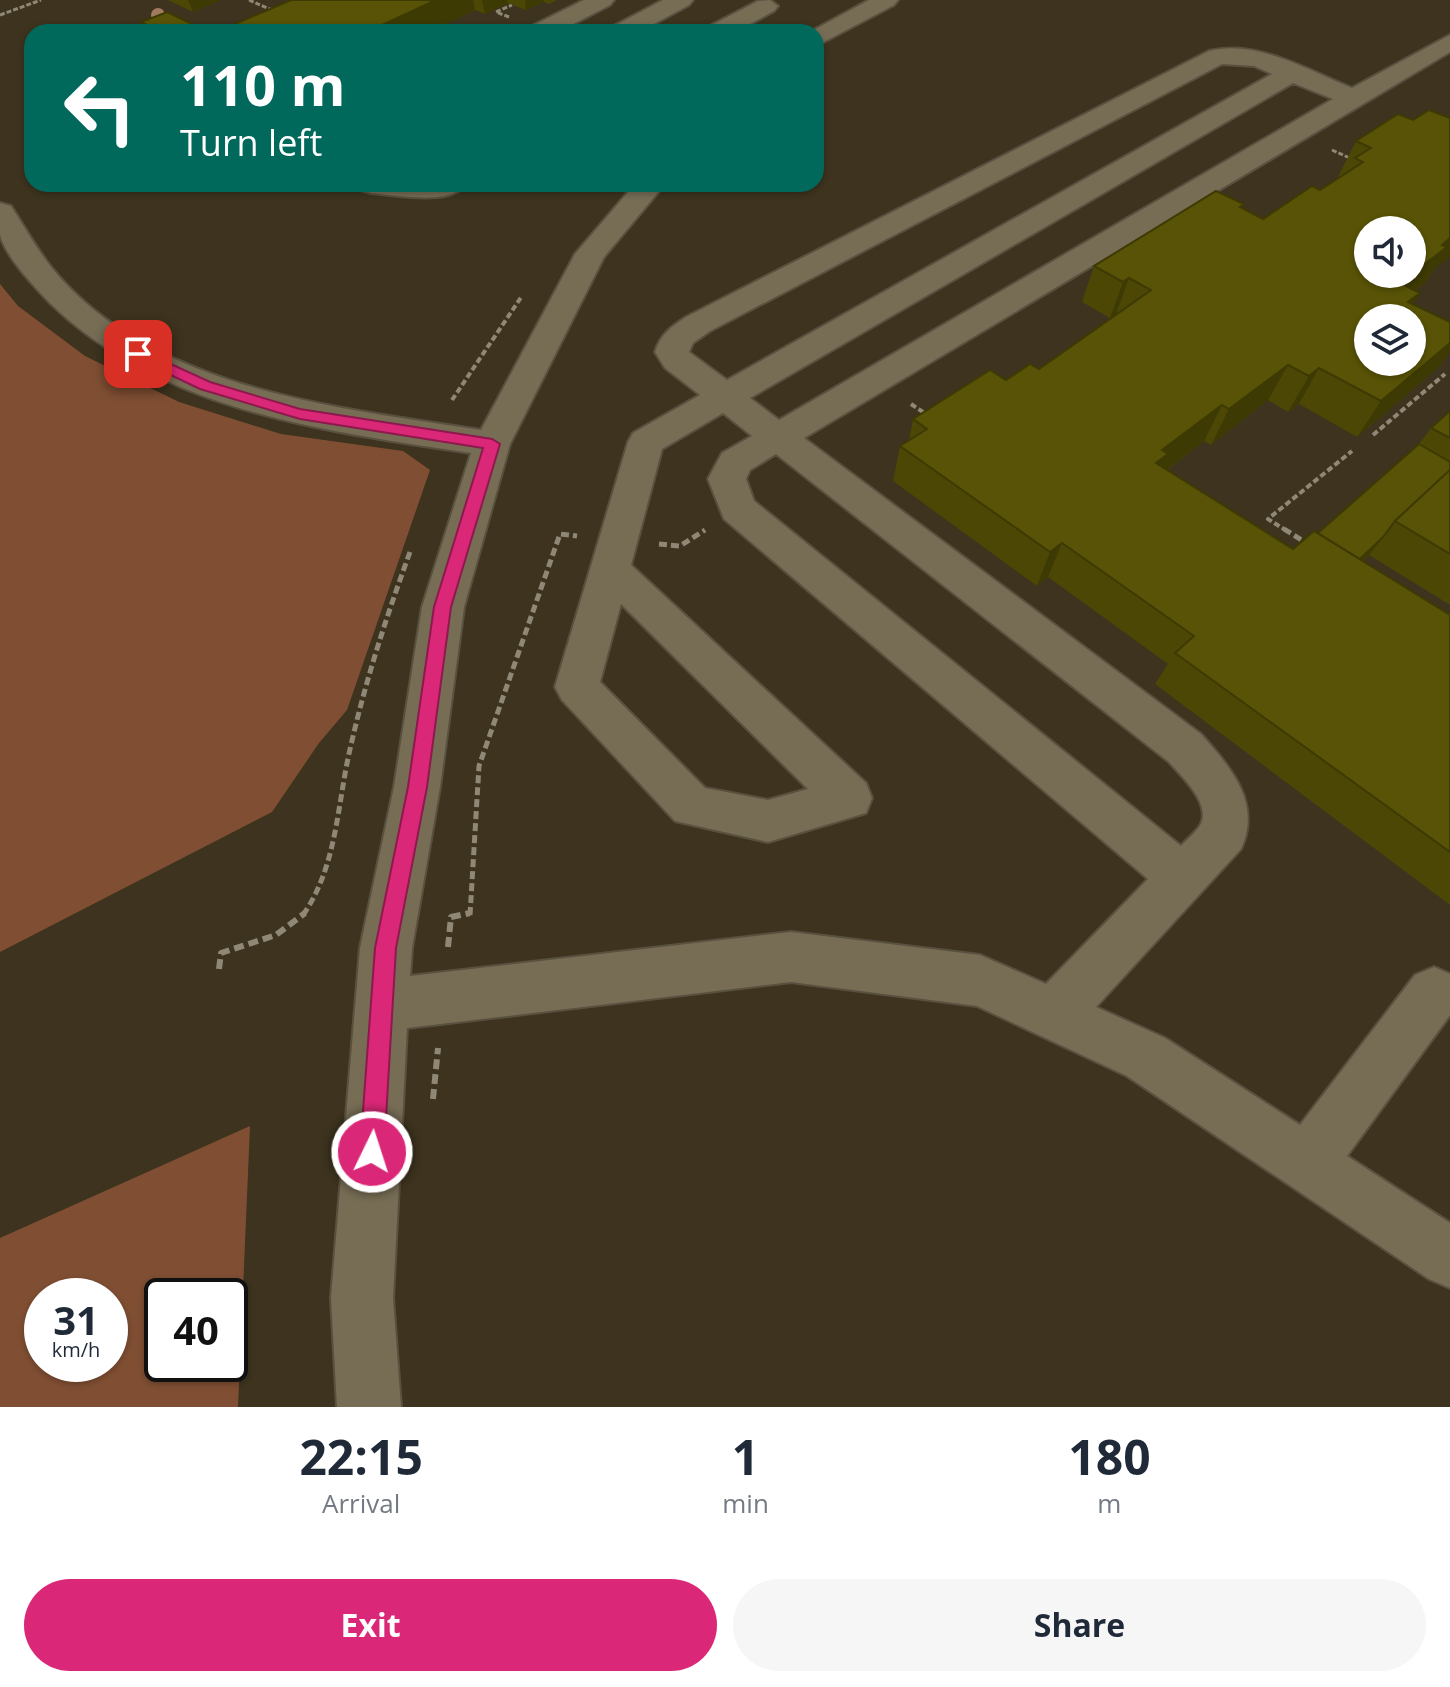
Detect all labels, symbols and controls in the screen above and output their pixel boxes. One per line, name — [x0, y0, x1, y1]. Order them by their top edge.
text: 110 m — [180, 46, 346, 122]
icon: left — [48, 56, 152, 160]
text: Turn left — [180, 118, 322, 167]
map controls — [1354, 216, 1426, 376]
button: sound — [1354, 216, 1426, 288]
button: layers — [1354, 304, 1426, 376]
pin — [104, 320, 172, 388]
icon: arrive — [116, 332, 160, 376]
position arrow — [330, 1110, 414, 1194]
speed limit sign: 40 — [144, 1278, 248, 1382]
text: 31 — [53, 1292, 99, 1347]
text: km/h — [52, 1336, 100, 1363]
text: 22:15 — [299, 1424, 423, 1489]
text: 1 — [732, 1424, 759, 1489]
text: 180 — [1068, 1424, 1151, 1489]
text: Arrival — [322, 1485, 400, 1521]
text: min — [722, 1485, 769, 1521]
text: m — [1097, 1485, 1121, 1521]
button: Exit — [24, 1579, 717, 1671]
button: Share — [733, 1579, 1426, 1671]

